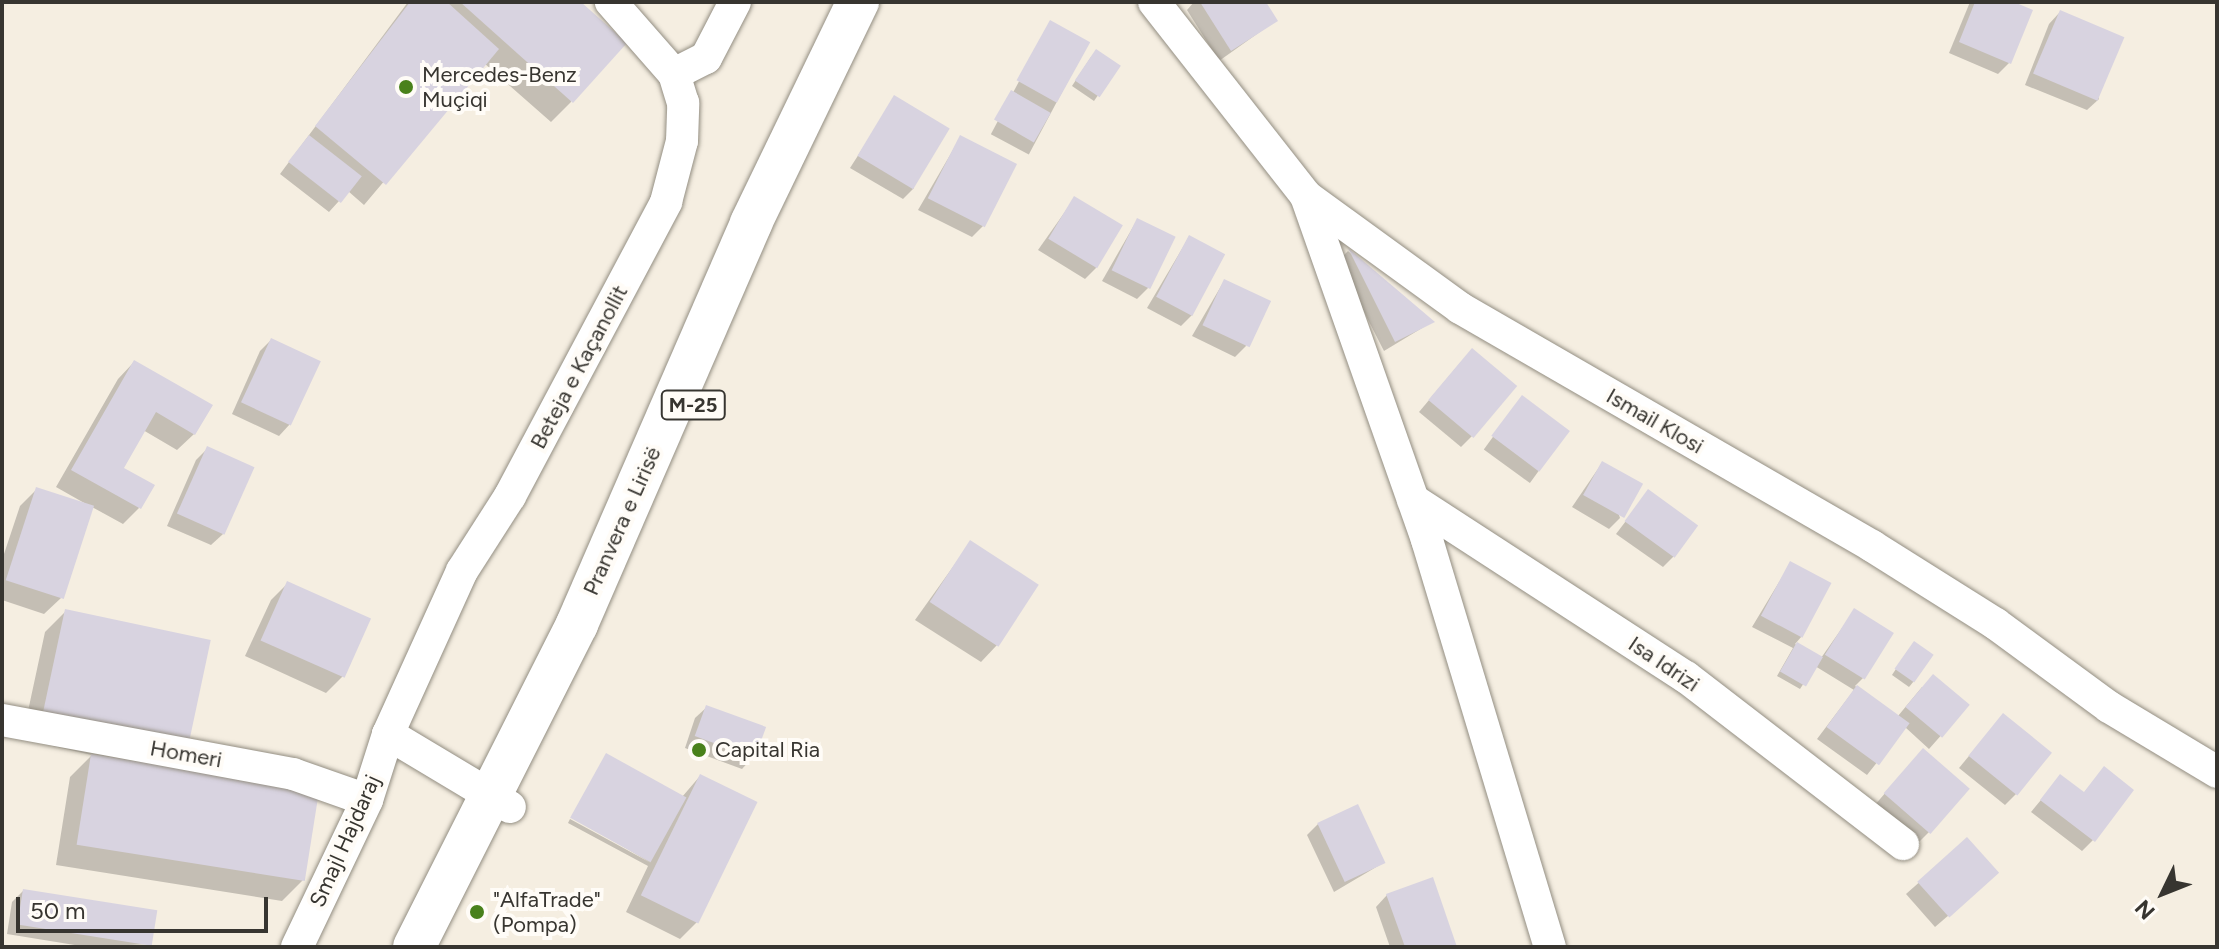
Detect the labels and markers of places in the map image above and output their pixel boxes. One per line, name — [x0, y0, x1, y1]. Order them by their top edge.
place label: Mercedes-Benz Muçiqi — [422, 61, 577, 112]
marker: Mercedes-Benz Muçiqi — [397, 78, 415, 96]
place label: Capital Ria — [715, 737, 820, 763]
marker: Capital Ria — [690, 741, 708, 759]
place label: "AlfaTrade" (Pompa) — [493, 886, 601, 938]
marker: "AlfaTrade" (Pompa) — [468, 903, 486, 921]

